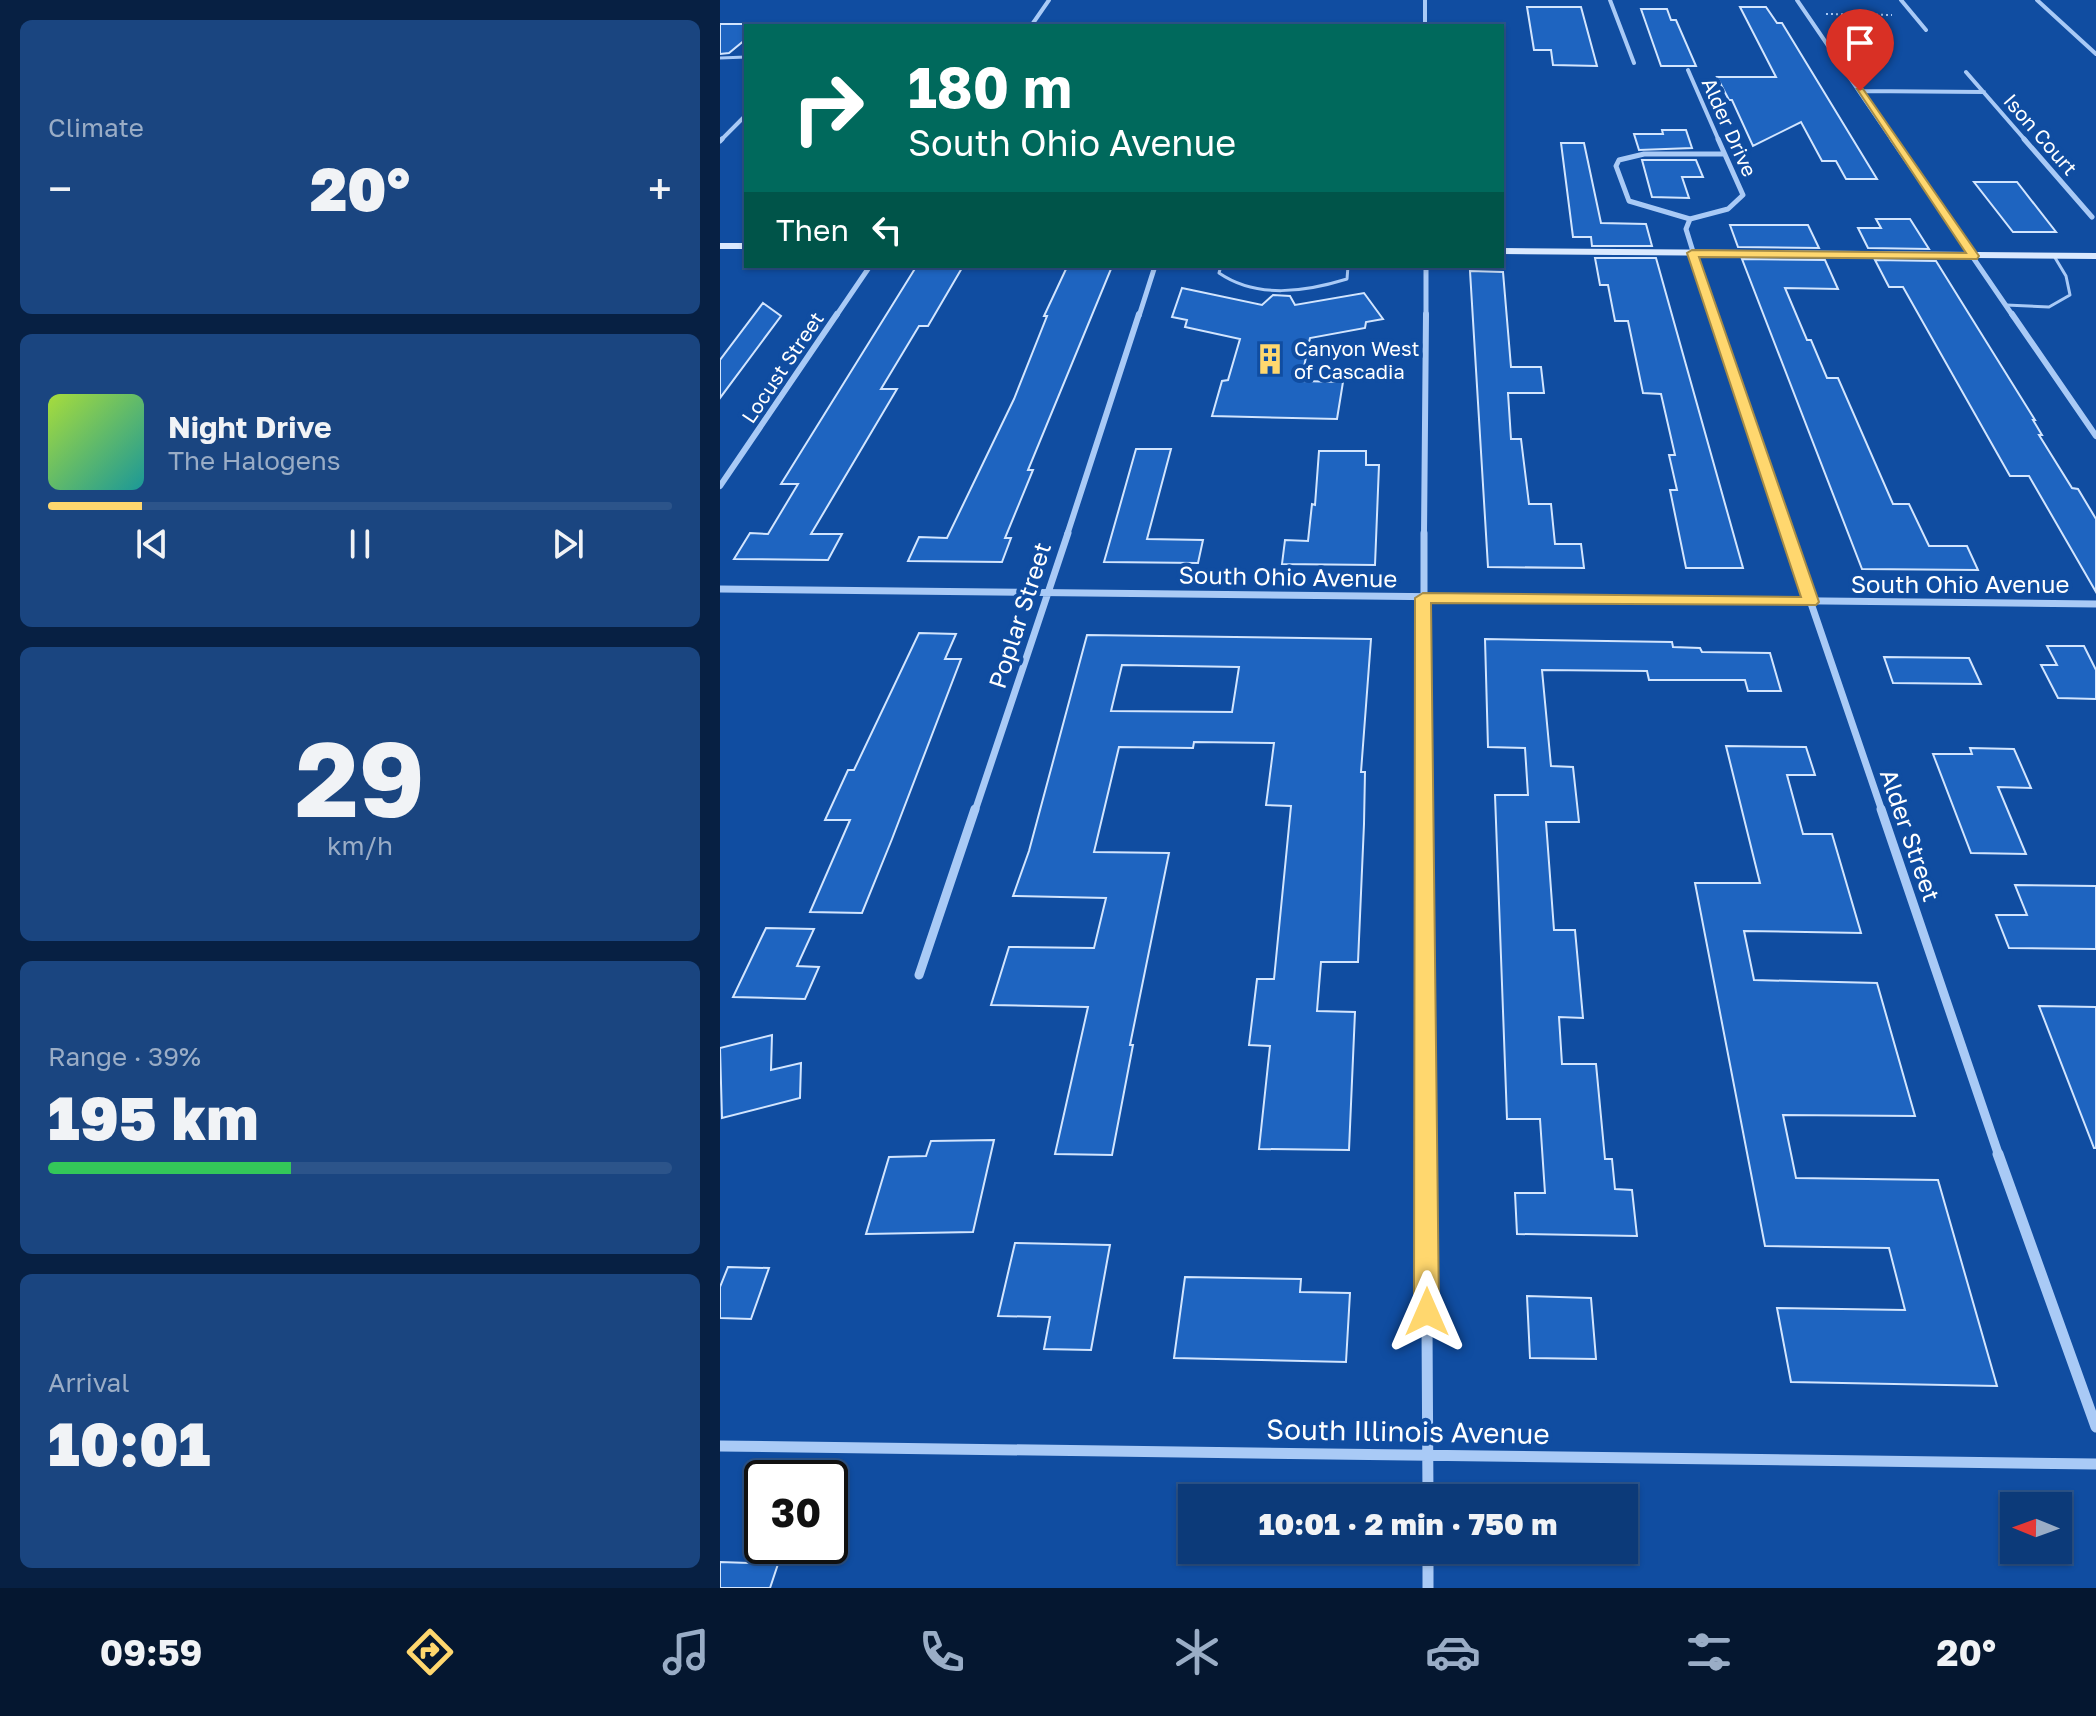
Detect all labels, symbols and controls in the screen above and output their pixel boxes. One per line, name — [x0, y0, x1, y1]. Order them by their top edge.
pin — [1826, 9, 1894, 91]
icon: arrive — [1838, 21, 1882, 65]
text: 180 m — [908, 53, 1072, 120]
icon: right — [776, 56, 880, 160]
street label: Alder Drive — [1698, 74, 1762, 180]
street label: Ison Court — [1999, 88, 2083, 180]
text: Climate — [48, 112, 144, 143]
text: South Ohio Avenue — [908, 121, 1236, 164]
text: 20° — [310, 152, 410, 224]
text: − — [48, 162, 72, 215]
text: + — [648, 162, 672, 215]
icon: left — [865, 208, 909, 252]
text: Then — [776, 212, 849, 248]
street label: Locust Street — [736, 307, 828, 427]
place label: Canyon West of Cascadia — [1294, 336, 1420, 383]
building icon: Canyon West of Cascadia — [1253, 342, 1287, 376]
text: Night Drive — [168, 409, 332, 445]
text: The Halogens — [168, 445, 341, 476]
icon: previous — [130, 522, 174, 566]
icon: pause — [338, 522, 382, 566]
icon: next — [546, 522, 590, 566]
street label: Poplar Street — [982, 538, 1056, 692]
street label: South Ohio Avenue — [1178, 560, 1398, 592]
street label: South Ohio Avenue — [1851, 569, 2069, 598]
text: 29 — [295, 715, 425, 840]
street label: Alder Street — [1875, 765, 1947, 905]
text: km/h — [327, 830, 393, 861]
text: Range · 39% — [48, 1041, 201, 1072]
text: 195 km — [48, 1081, 258, 1153]
position arrow — [1385, 1270, 1469, 1354]
text: Arrival — [48, 1367, 129, 1398]
text: 10:01 — [48, 1407, 210, 1479]
street label: South Illinois Avenue — [1266, 1412, 1550, 1450]
speed limit sign: 30 — [744, 1460, 848, 1564]
north arrow — [2000, 1492, 2072, 1564]
map controls — [2000, 1492, 2072, 1564]
text: 10:01 · 2 min · 750 m — [1259, 1506, 1557, 1542]
icon: directions — [402, 1624, 458, 1680]
icon: music — [658, 1624, 714, 1680]
icon: phone — [914, 1624, 970, 1680]
icon: climate — [1169, 1624, 1225, 1680]
icon: car — [1425, 1624, 1481, 1680]
icon: filters — [1681, 1624, 1737, 1680]
text: 09:59 — [100, 1631, 202, 1674]
text: 20° — [1937, 1631, 1996, 1674]

